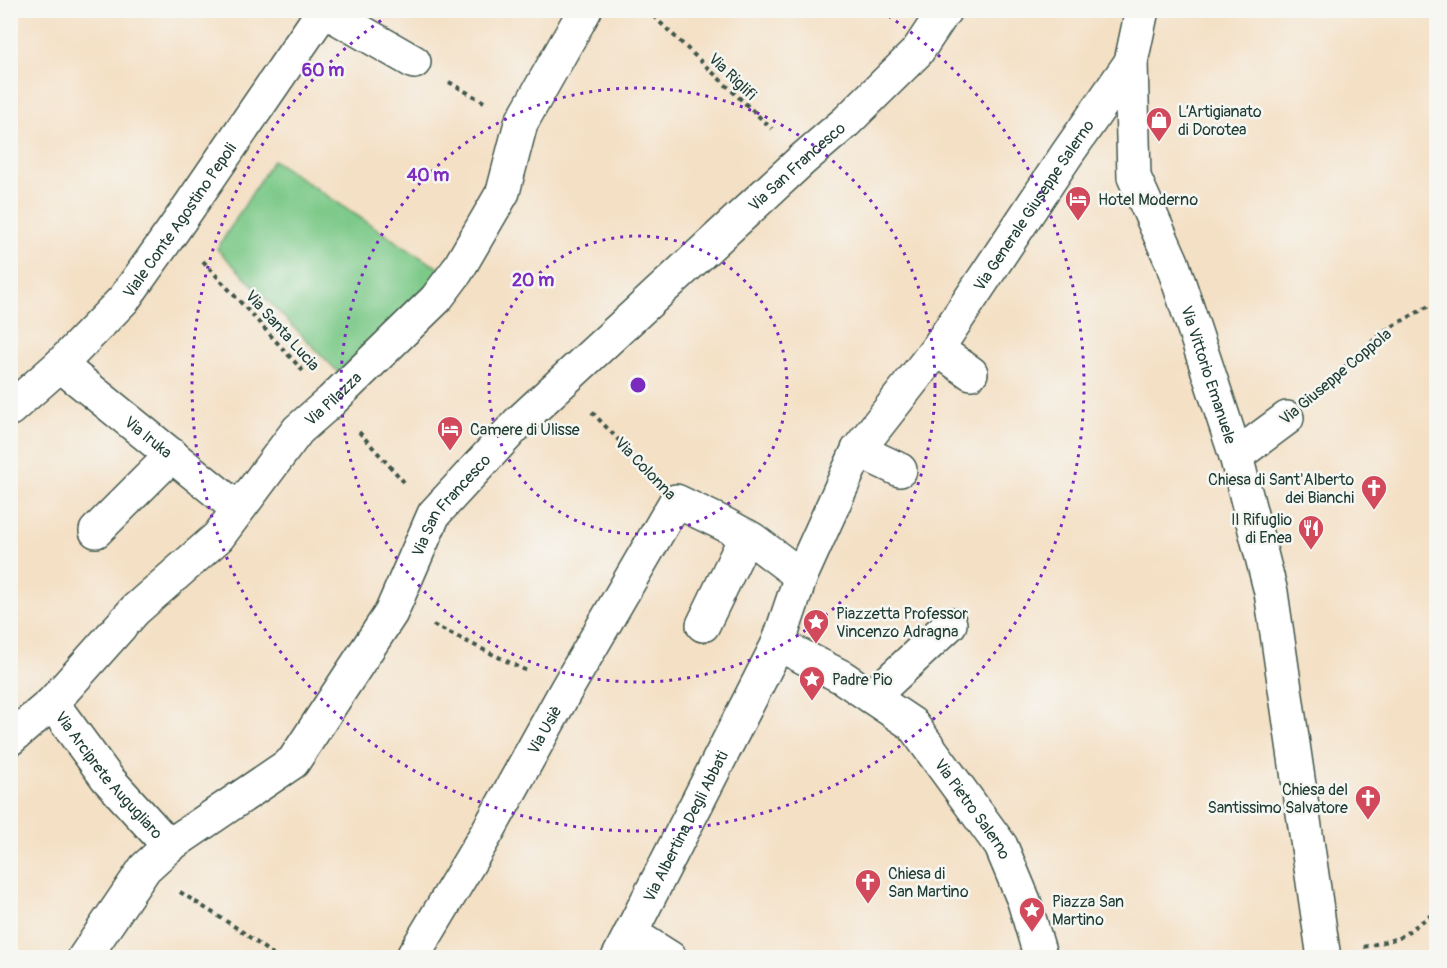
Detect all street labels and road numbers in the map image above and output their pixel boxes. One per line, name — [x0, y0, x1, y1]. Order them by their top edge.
street label: Via Riglifi — [704, 49, 761, 105]
street label: Via Generale Giuseppe Salerno — [970, 116, 1099, 295]
street label: Via San Francesco — [744, 118, 850, 216]
street label: Viale Conte Agostino Pepoli — [119, 139, 241, 302]
street label: Via Santa Lucia — [241, 286, 324, 375]
street label: Via Vittorio Emanuele — [1176, 303, 1240, 447]
street label: Via Giuseppe Coppola — [1276, 324, 1396, 429]
street label: Via Pilazza — [301, 368, 366, 431]
street label: Via Iruka — [120, 412, 176, 463]
street label: Via Colonna — [610, 433, 680, 504]
street label: Via San Francesco — [408, 450, 496, 560]
street label: Via Usiè — [524, 702, 566, 758]
street label: Via Arciprete Augugliaro — [50, 708, 167, 844]
street label: Via Albertina Degli Abbati — [639, 748, 733, 905]
street label: Via Pietro Salerno — [930, 755, 1015, 863]

